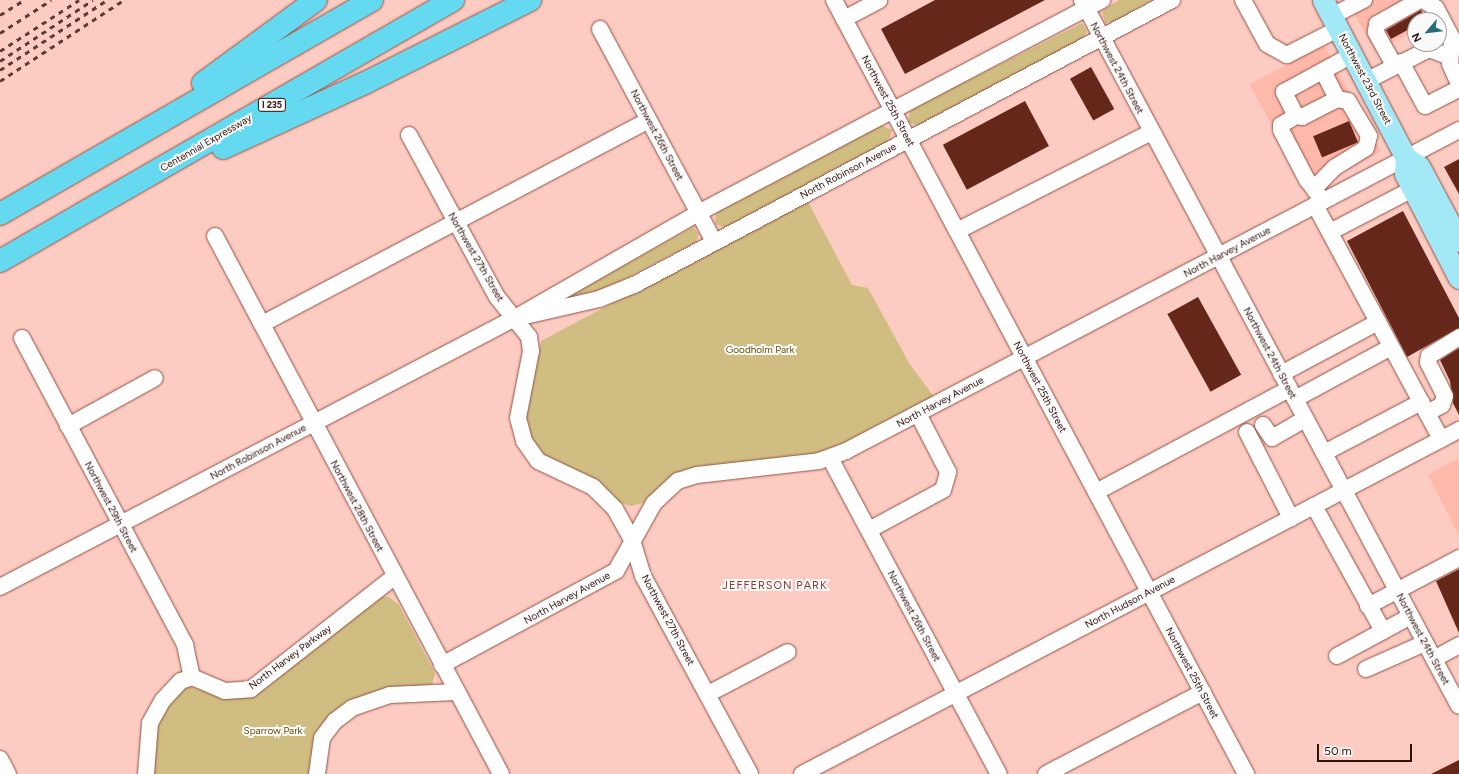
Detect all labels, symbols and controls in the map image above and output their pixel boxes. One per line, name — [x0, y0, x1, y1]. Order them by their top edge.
north arrow — [1407, 12, 1447, 52]
street label: Northwest 24th Street — [1088, 20, 1146, 116]
text: N — [1409, 31, 1425, 44]
street label: Northwest 23rd Street — [1336, 32, 1394, 126]
street label: Northwest 25th Street — [859, 53, 917, 149]
street label: Northwest 26th Street — [628, 87, 686, 183]
road number: I 235 — [257, 98, 287, 112]
street label: Centennial Expressway — [158, 112, 254, 174]
street label: North Robinson Avenue — [798, 141, 898, 201]
street label: Northwest 27th Street — [446, 210, 506, 304]
street label: North Harvey Avenue — [1181, 224, 1273, 280]
street label: Northwest 24th Street — [1241, 305, 1299, 401]
street label: Northwest 25th Street — [1011, 339, 1069, 435]
park label: Goodholm Park — [726, 344, 794, 356]
street label: North Harvey Avenue — [894, 374, 986, 430]
street label: North Robinson Avenue — [208, 422, 308, 482]
street label: Northwest 28th Street — [328, 458, 386, 554]
street label: Northwest 29th Street — [82, 459, 140, 555]
street label: Northwest 26th Street — [885, 568, 943, 664]
street label: North Harvey Avenue — [522, 569, 612, 627]
street label: Northwest 27th Street — [639, 573, 697, 667]
street label: North Hudson Avenue — [1083, 573, 1177, 631]
district label: JEFFERSON PARK — [722, 579, 828, 593]
street label: Northwest 24th Street — [1394, 591, 1452, 687]
street label: North Harvey Parkway — [246, 622, 334, 692]
street label: Northwest 25th Street — [1163, 625, 1221, 721]
park label: Sparrow Park — [244, 725, 302, 737]
scale bar — [1319, 736, 1414, 762]
text: 50 m — [1324, 744, 1352, 758]

